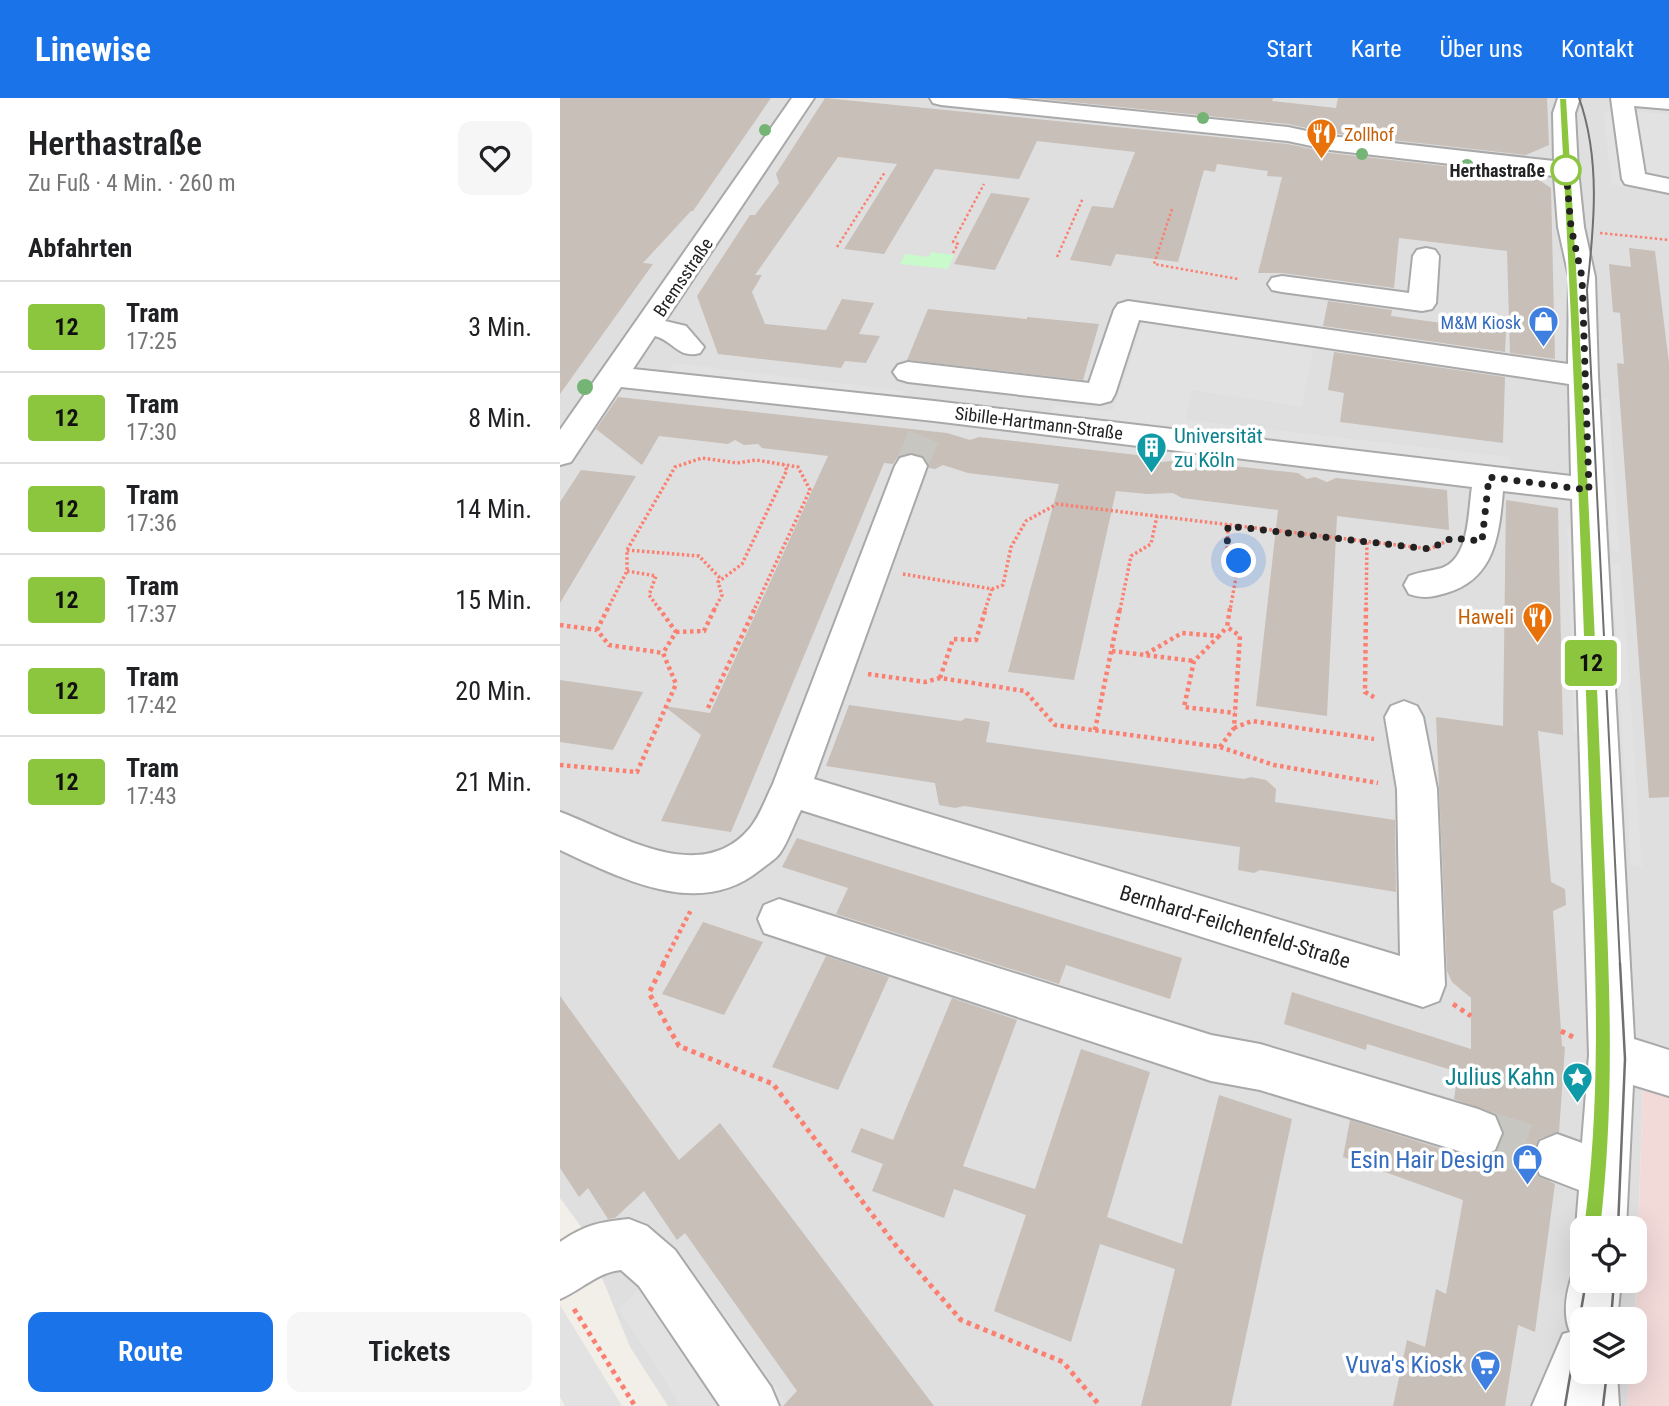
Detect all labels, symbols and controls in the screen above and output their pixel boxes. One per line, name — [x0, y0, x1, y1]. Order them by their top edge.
text: Linewise — [35, 30, 151, 69]
text: Start — [1267, 35, 1313, 63]
text: Karte — [1351, 35, 1401, 63]
text: Über uns — [1439, 35, 1523, 63]
text: Kontakt — [1561, 35, 1634, 63]
restaurant icon: Zollhof — [1304, 117, 1338, 161]
button: heart — [458, 121, 532, 195]
text: Herthastraße — [28, 124, 202, 163]
place label: Zollhof — [1344, 124, 1394, 145]
marker: Herthastraße — [1551, 155, 1581, 185]
place label: Herthastraße — [1450, 160, 1545, 181]
text: Zu Fuß · 4 Min. · 260 m — [28, 170, 236, 197]
text: Abfahrten — [28, 233, 132, 263]
street label: Bremsstraße — [649, 234, 717, 320]
text: Tram — [126, 298, 179, 328]
shop icon: M&M Kiosk — [1527, 305, 1561, 349]
text: 3 Min. — [468, 312, 532, 342]
place label: M&M Kiosk — [1441, 312, 1521, 333]
text: 12 — [54, 313, 79, 341]
text: 17:25 — [126, 328, 177, 355]
text: Tram — [126, 389, 179, 419]
street label: Sibille-Hartmann-Straße — [954, 402, 1124, 444]
text: 8 Min. — [468, 403, 532, 433]
text: 12 — [54, 404, 79, 432]
text: 17:30 — [126, 419, 177, 446]
place label: Universität zu Köln — [1174, 424, 1263, 472]
building icon: Universität zu Köln — [1134, 431, 1168, 475]
text: Tram — [126, 480, 179, 510]
text: 14 Min. — [455, 494, 532, 524]
text: 12 — [54, 495, 79, 523]
text: 17:36 — [126, 510, 177, 537]
your location — [1221, 543, 1256, 578]
text: Tram — [126, 571, 179, 601]
text: 15 Min. — [455, 585, 532, 615]
text: 12 — [54, 586, 79, 614]
restaurant icon: Haweli — [1520, 600, 1554, 644]
text: 17:37 — [126, 601, 177, 628]
place label: Haweli — [1458, 605, 1514, 629]
line badge: 12 — [1560, 640, 1622, 686]
text: 12 — [1579, 649, 1603, 677]
text: Tram — [126, 662, 179, 692]
text: 20 Min. — [455, 676, 532, 706]
text: 12 — [54, 677, 79, 705]
text: 17:42 — [126, 692, 177, 719]
text: Tram — [126, 753, 179, 783]
text: 21 Min. — [455, 767, 532, 797]
text: 12 — [54, 768, 79, 796]
text: 17:43 — [126, 783, 177, 810]
street label: Bernhard-Feilchenfeld-Straße — [1117, 880, 1353, 974]
place icon: Julius Kahn — [1561, 1060, 1595, 1104]
place label: Julius Kahn — [1445, 1063, 1555, 1091]
shop icon: Esin Hair Design — [1511, 1143, 1545, 1187]
place label: Esin Hair Design — [1350, 1146, 1505, 1174]
map controls — [1570, 1216, 1647, 1384]
button: locate — [1570, 1216, 1647, 1293]
button: layers — [1570, 1307, 1647, 1384]
button: Route — [28, 1312, 273, 1392]
button: Tickets — [287, 1312, 532, 1392]
supermarket icon: Vuva's Kiosk — [1469, 1348, 1503, 1392]
place label: Vuva's Kiosk — [1345, 1351, 1463, 1379]

